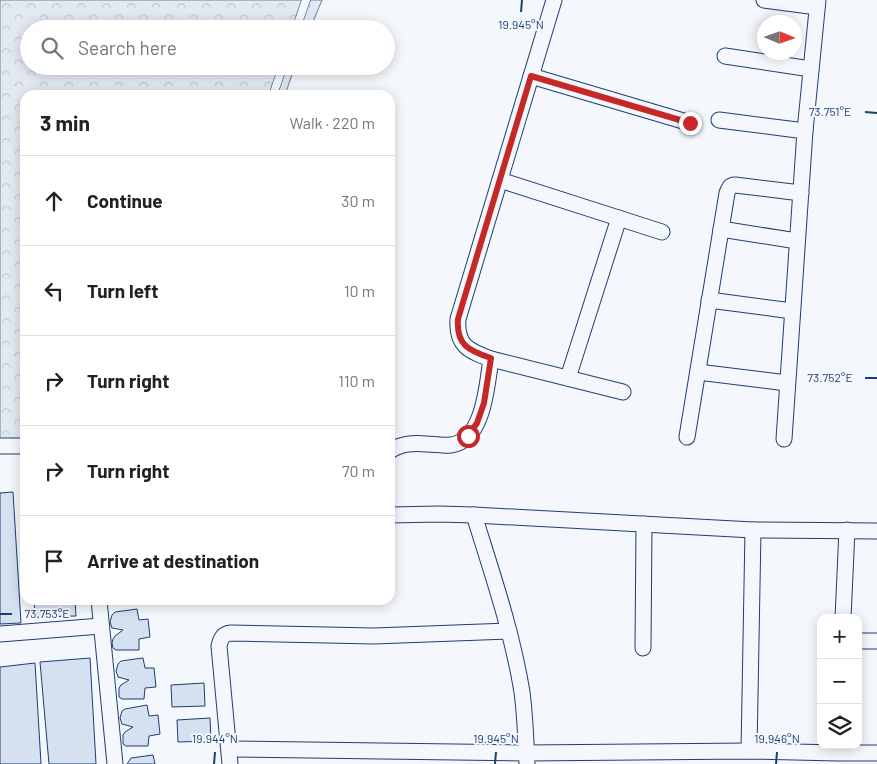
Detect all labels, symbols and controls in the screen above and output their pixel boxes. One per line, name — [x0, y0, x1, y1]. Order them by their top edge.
north arrow — [757, 15, 802, 60]
text: 19.945°N — [498, 17, 544, 31]
search box — [20, 20, 395, 75]
icon: search — [38, 34, 66, 62]
text: Search here — [78, 36, 177, 59]
text: 73.751°E — [809, 104, 851, 118]
text: 3 min — [40, 110, 90, 135]
route end — [679, 112, 702, 135]
text: Walk · 220 m — [289, 113, 375, 132]
icon: ahead — [40, 187, 68, 215]
text: Continue — [87, 189, 163, 212]
text: 30 m — [341, 191, 375, 210]
icon: left — [40, 277, 68, 305]
text: Turn left — [87, 279, 158, 302]
text: 10 m — [344, 281, 375, 300]
icon: right — [40, 367, 68, 395]
text: Turn right — [87, 369, 169, 392]
text: 73.752°E — [807, 370, 853, 384]
text: 110 m — [338, 371, 375, 390]
route start — [457, 425, 480, 448]
icon: right — [40, 457, 68, 485]
text: Turn right — [87, 459, 169, 482]
text: 70 m — [342, 461, 375, 480]
icon: arrive — [40, 547, 68, 575]
text: Arrive at destination — [87, 549, 259, 572]
text: 73.753°E — [24, 606, 70, 620]
map controls — [817, 614, 862, 749]
button: + — [817, 614, 862, 659]
button: − — [817, 659, 862, 704]
button: layers — [817, 704, 862, 749]
text: 19.944°N — [192, 731, 238, 745]
text: 19.945°N — [473, 731, 519, 745]
text: 19.946°N — [754, 731, 800, 745]

